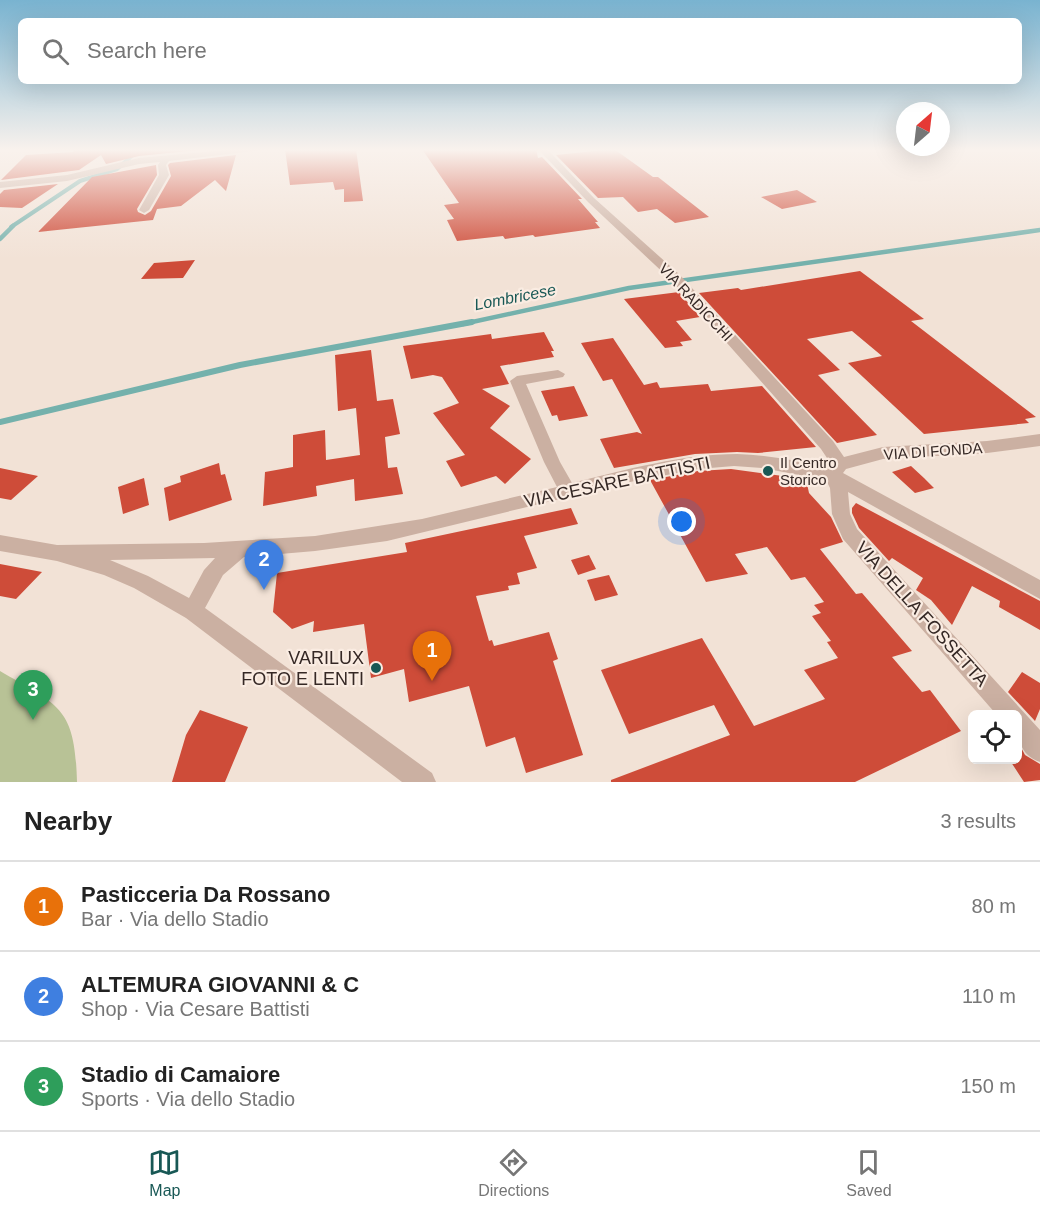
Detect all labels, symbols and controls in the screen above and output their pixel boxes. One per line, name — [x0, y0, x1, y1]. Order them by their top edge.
search box — [18, 18, 1022, 84]
icon: search — [39, 35, 72, 68]
text: Search here — [87, 38, 207, 63]
north arrow — [896, 102, 950, 156]
street label: VIA RADICCHI — [656, 260, 736, 344]
water label: Lombricese — [473, 281, 557, 313]
street label: VIA DI FONDA — [883, 439, 983, 463]
street label: VIA CESARE BATTISTI — [522, 452, 712, 512]
place label: Il Centro Storico — [780, 454, 837, 488]
marker: Il Centro Storico — [761, 464, 775, 478]
your location — [667, 507, 696, 536]
street label: VIA DELLA FOSSETTA — [852, 538, 992, 690]
pin: 2 — [244, 540, 284, 590]
pin: 1 — [412, 632, 452, 681]
place label: VARILUX FOTO E LENTI — [241, 648, 364, 689]
marker: VARILUX FOTO E LENTI — [369, 661, 383, 675]
pin: 3 — [14, 670, 52, 720]
map controls — [968, 710, 1022, 764]
button: locate — [968, 710, 1022, 764]
text: Nearby — [24, 806, 112, 836]
text: 3 results — [940, 810, 1016, 832]
text: Pasticceria Da Rossano — [81, 882, 330, 907]
text: 1 — [38, 895, 49, 917]
text: 80 m — [972, 895, 1016, 917]
text: Bar · Via dello Stadio — [81, 908, 269, 930]
text: ALTEMURA GIOVANNI & C — [81, 972, 359, 997]
text: 2 — [38, 985, 49, 1007]
text: 110 m — [962, 985, 1016, 1007]
text: Shop · Via Cesare Battisti — [81, 998, 310, 1020]
text: Stadio di Camaiore — [81, 1062, 280, 1087]
text: 3 — [38, 1075, 49, 1097]
text: 150 m — [960, 1075, 1016, 1097]
text: Sports · Via dello Stadio — [81, 1088, 295, 1110]
tab: Map — [148, 1146, 181, 1200]
tab: Directions — [478, 1146, 549, 1200]
tab: Saved — [846, 1146, 892, 1200]

